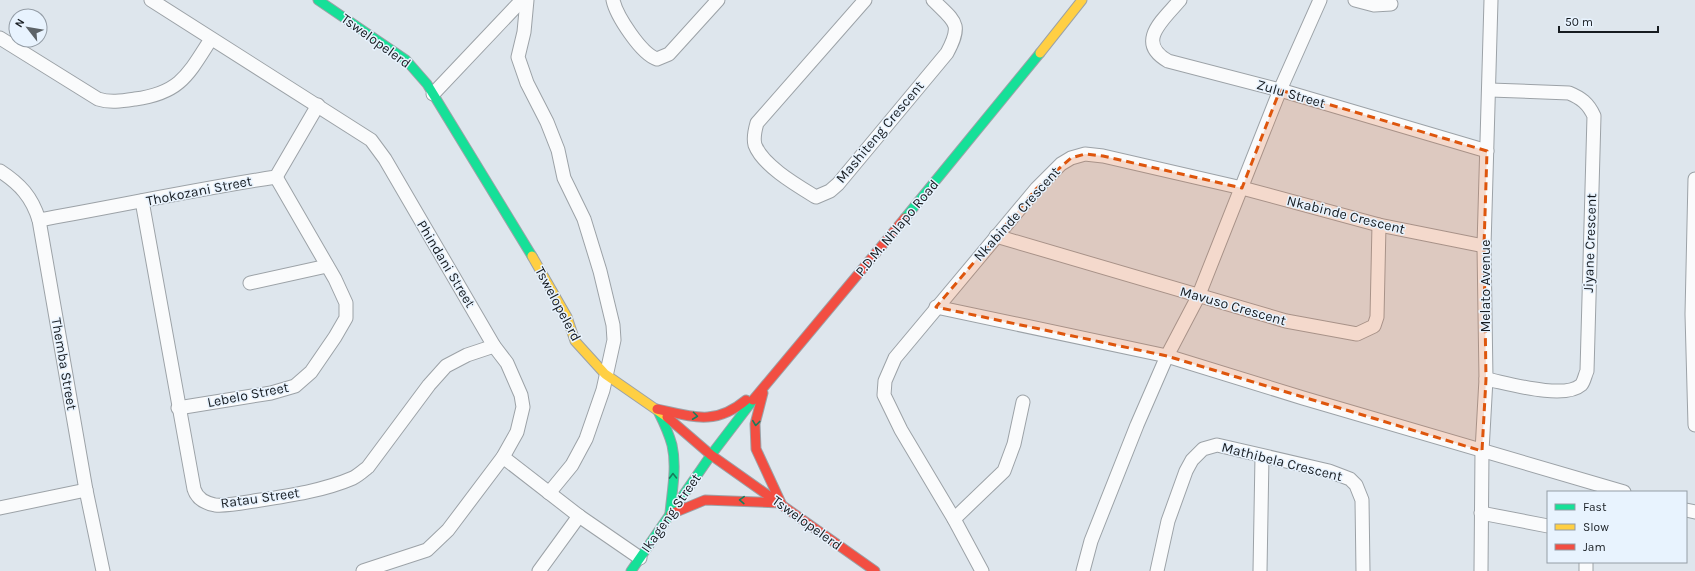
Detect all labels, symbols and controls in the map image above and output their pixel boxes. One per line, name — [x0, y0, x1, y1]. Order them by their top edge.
north arrow — [8, 8, 48, 48]
scale bar — [1559, 8, 1658, 34]
street label: Tswelopelerd — [338, 10, 414, 72]
text: 50 m — [1565, 15, 1593, 29]
text: N — [12, 16, 27, 30]
street label: Zulu Street — [1255, 76, 1327, 112]
street label: Mashiteng Crescent — [832, 78, 928, 186]
street label: Nkabinde Crescent — [970, 163, 1064, 265]
street label: Thokozani Street — [145, 172, 253, 210]
street label: P.D.M. Nhlapo Road — [852, 176, 942, 280]
street label: Nkabinde Crescent — [1285, 192, 1407, 238]
street label: Jiyane Crescent — [1580, 193, 1600, 293]
street label: Phindani Street — [413, 217, 479, 311]
street label: Melato Avenue — [1477, 240, 1494, 333]
street label: Tswelopelerd — [531, 264, 585, 344]
street label: Mavuso Crescent — [1178, 283, 1288, 329]
street label: Themba Street — [48, 316, 80, 412]
street label: Lebelo Street — [206, 379, 290, 411]
one-way arrow — [692, 411, 698, 420]
one-way arrow — [752, 420, 761, 426]
street label: Mathibela Crescent — [1220, 439, 1344, 485]
street label: Ikageng Street — [637, 470, 705, 556]
one-way arrow — [669, 473, 677, 479]
street label: Ratau Street — [219, 484, 301, 512]
legend — [1547, 491, 1687, 563]
street label: Tswelopelerd — [769, 492, 845, 554]
one-way arrow — [739, 496, 745, 504]
text: Fast — [1583, 500, 1607, 514]
text: Slow — [1583, 520, 1609, 534]
text: Jam — [1583, 540, 1606, 554]

